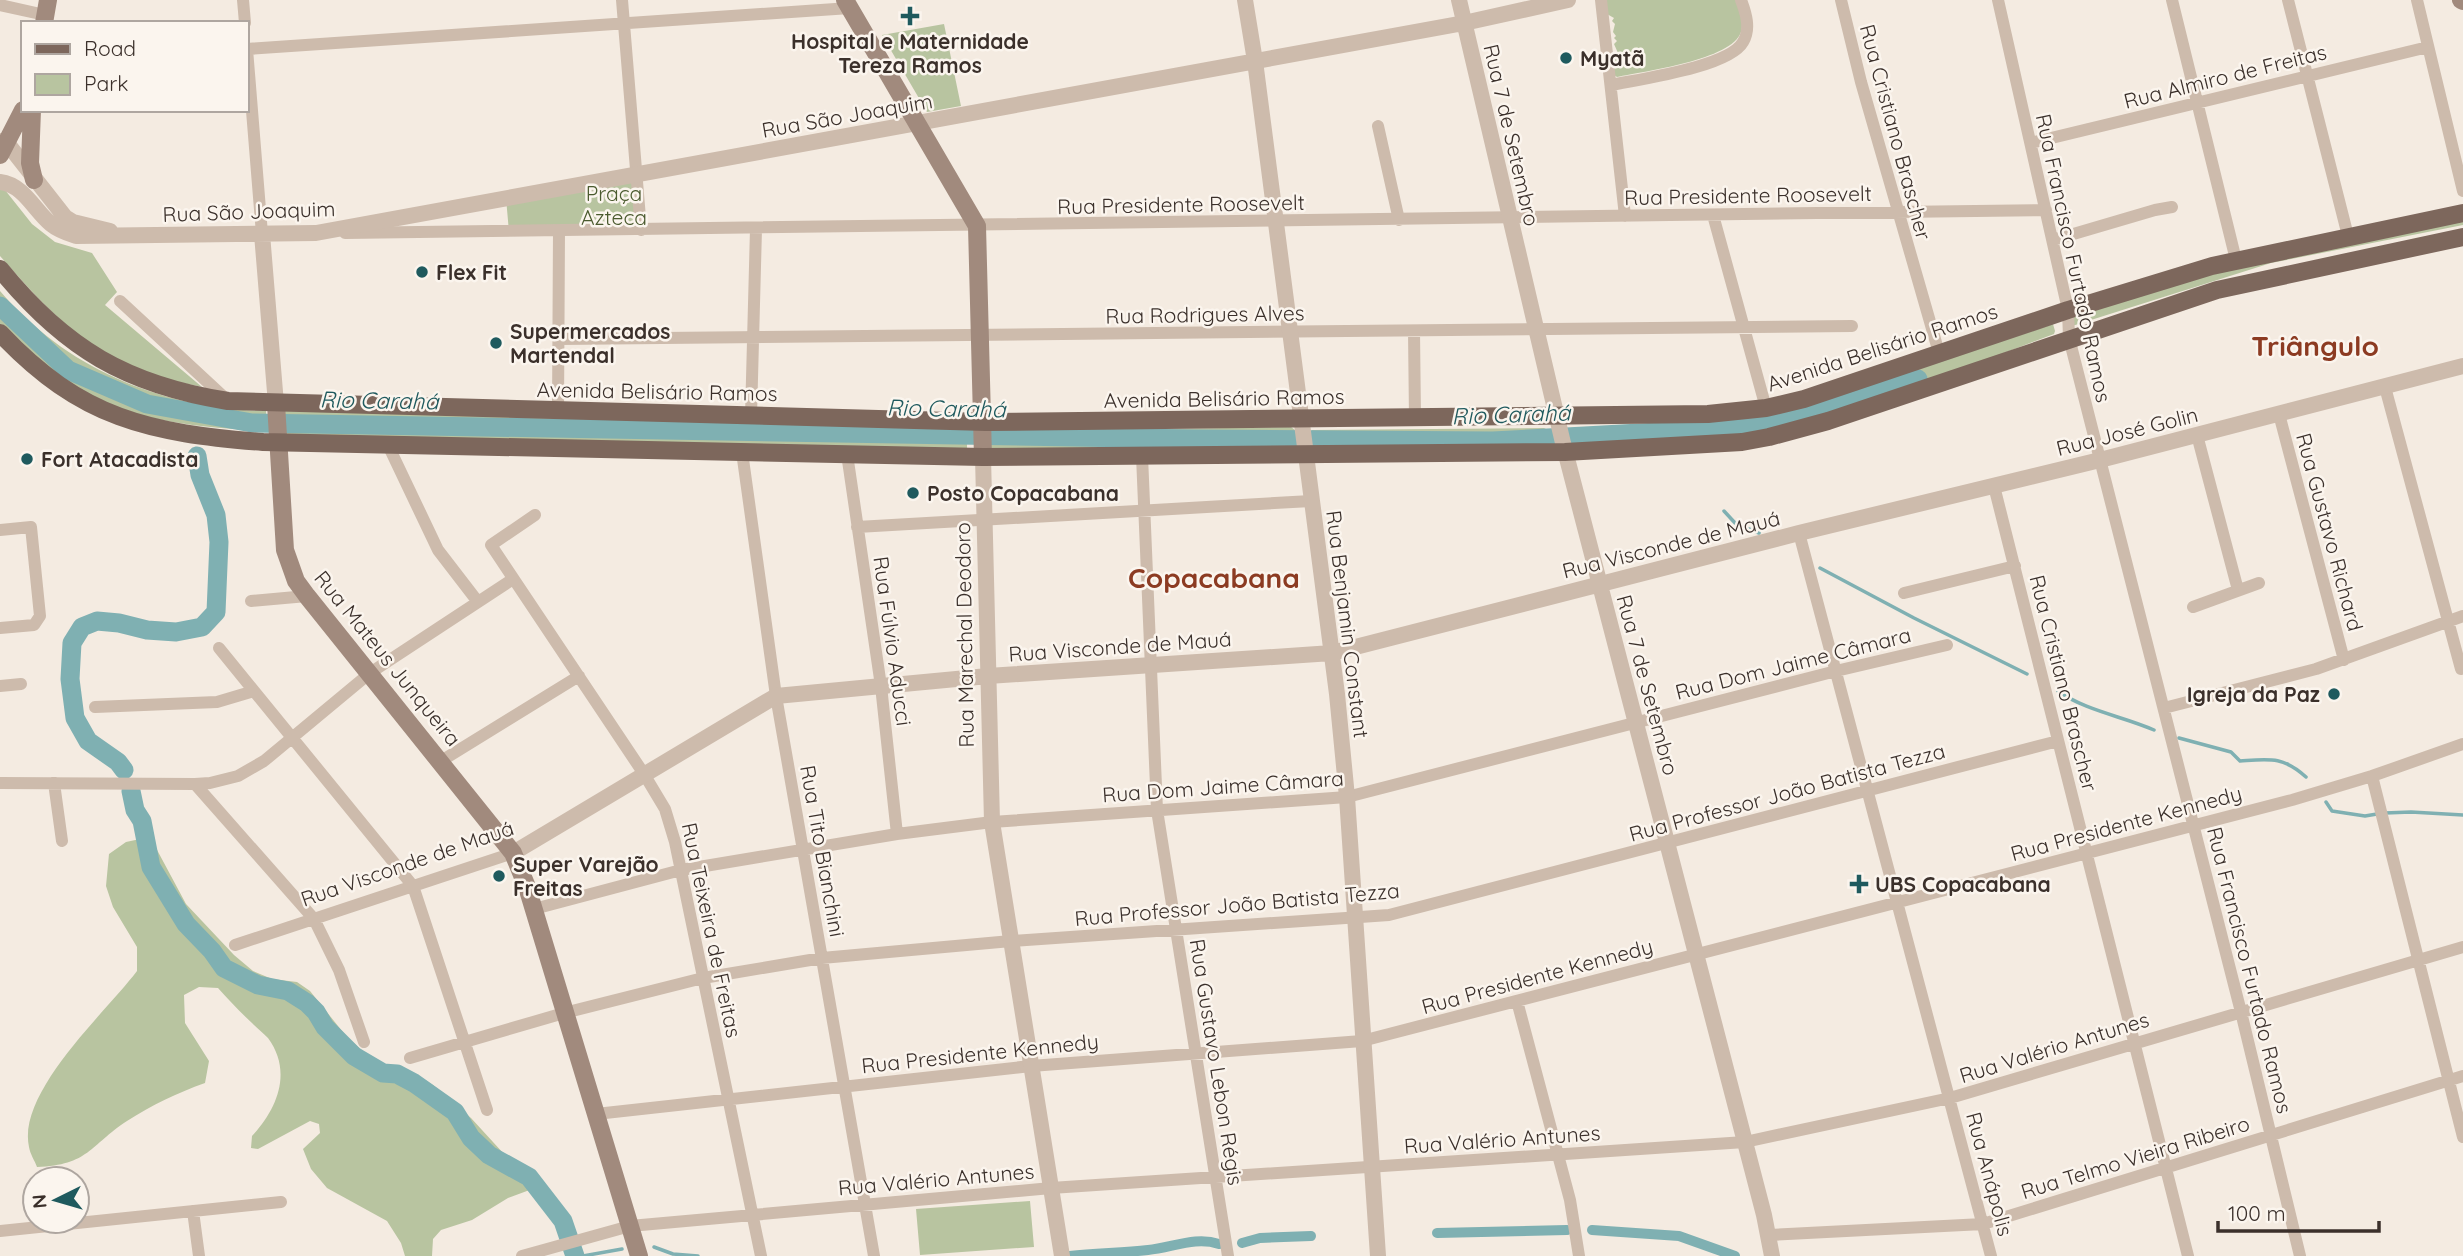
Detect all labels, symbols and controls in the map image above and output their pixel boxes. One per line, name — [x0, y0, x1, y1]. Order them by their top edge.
marker: Hospital e Maternidade Tereza Ramos — [900, 6, 920, 26]
legend — [21, 21, 248, 112]
street label: Rua Cristiano Brascher — [1855, 21, 1937, 243]
place label: Hospital e Maternidade Tereza Ramos — [791, 28, 1029, 78]
text: Road — [84, 35, 136, 61]
street label: Rua Almiro de Freitas — [2121, 38, 2329, 114]
street label: Rua 7 de Setembro — [1478, 42, 1546, 228]
place label: Myatã — [1580, 45, 1645, 71]
marker: Myatã — [1558, 50, 1574, 66]
text: Park — [84, 70, 128, 96]
street label: Rua São Joaquim — [760, 87, 934, 143]
street label: Rua Francisco Furtado Ramos — [2031, 111, 2117, 405]
park label: Praça Azteca — [581, 180, 647, 230]
street label: Rua Presidente Roosevelt — [1624, 180, 1872, 210]
street label: Rua Presidente Roosevelt — [1057, 189, 1305, 219]
street label: Rua São Joaquim — [162, 195, 336, 227]
place label: Flex Fit — [436, 259, 507, 285]
marker: Flex Fit — [414, 264, 430, 280]
street label: Avenida Belisário Ramos — [1763, 297, 2001, 397]
street label: Rua Rodrigues Alves — [1105, 299, 1305, 329]
place label: Supermercados Martendal — [510, 318, 670, 368]
district label: Triângulo — [2251, 328, 2379, 363]
marker: Supermercados Martendal — [488, 335, 504, 351]
street label: Avenida Belisário Ramos — [536, 376, 778, 406]
street label: Avenida Belisário Ramos — [1103, 383, 1345, 413]
water label: Rio Carahá — [319, 384, 440, 416]
water label: Rio Carahá — [886, 392, 1007, 424]
water label: Rio Carahá — [1451, 397, 1572, 431]
street label: Rua José Golin — [2053, 401, 2201, 461]
street label: Rua Gustavo Richard — [2291, 430, 2369, 634]
place label: Fort Atacadista — [41, 446, 198, 472]
marker: Fort Atacadista — [19, 451, 35, 467]
place label: Posto Copacabana — [927, 480, 1119, 506]
marker: Posto Copacabana — [905, 485, 921, 501]
street label: Rua Visconde de Mauá — [1559, 504, 1783, 584]
street label: Rua Benjamin Constant — [1321, 509, 1375, 739]
street label: Rua Marechal Deodoro — [949, 522, 979, 748]
street label: Rua Fúlvio Aducci — [868, 555, 918, 727]
district label: Copacabana — [1128, 560, 1300, 595]
street label: Rua Mateus Junqueira — [309, 565, 467, 751]
street label: Rua Cristiano Brascher — [2025, 572, 2103, 794]
street label: Rua 7 de Setembro — [1611, 592, 1685, 778]
street label: Rua Dom Jaime Câmara — [1672, 621, 1914, 705]
street label: Rua Visconde de Mauá — [1008, 625, 1232, 667]
place label: Igreja da Paz — [2187, 681, 2320, 707]
marker: Igreja da Paz — [2326, 686, 2342, 702]
street label: Rua Professor João Batista Tezza — [1626, 737, 1948, 847]
street label: Rua Tito Bianchini — [795, 763, 851, 939]
street label: Rua Dom Jaime Câmara — [1101, 765, 1345, 807]
street label: Rua Presidente Kennedy — [2008, 780, 2244, 866]
street label: Rua Visconde de Mauá — [297, 814, 517, 912]
street label: Rua Teixeira de Freitas — [677, 820, 747, 1040]
street label: Rua Francisco Furtado Ramos — [2202, 824, 2298, 1116]
place label: Super Varejão Freitas — [513, 851, 659, 901]
marker: Super Varejão Freitas — [491, 868, 507, 884]
place label: UBS Copacabana — [1875, 871, 2051, 897]
marker: UBS Copacabana — [1849, 874, 1869, 894]
street label: Rua Professor João Batista Tezza — [1073, 877, 1401, 931]
street label: Rua Presidente Kennedy — [1419, 933, 1655, 1019]
street label: Rua Gustavo Lebon Régis — [1185, 937, 1249, 1187]
street label: Rua Valério Antunes — [1956, 1006, 2152, 1088]
street label: Rua Presidente Kennedy — [860, 1028, 1100, 1078]
street label: Rua Anápolis — [1961, 1109, 2019, 1239]
street label: Rua Telmo Vieira Ribeiro — [2018, 1110, 2252, 1204]
street label: Rua Valério Antunes — [1403, 1119, 1601, 1159]
street label: Rua Valério Antunes — [837, 1157, 1035, 1201]
north arrow — [21, 1165, 91, 1235]
scale bar — [2218, 1190, 2379, 1234]
text: N — [27, 1193, 52, 1209]
text: 100 m — [2228, 1200, 2286, 1226]

